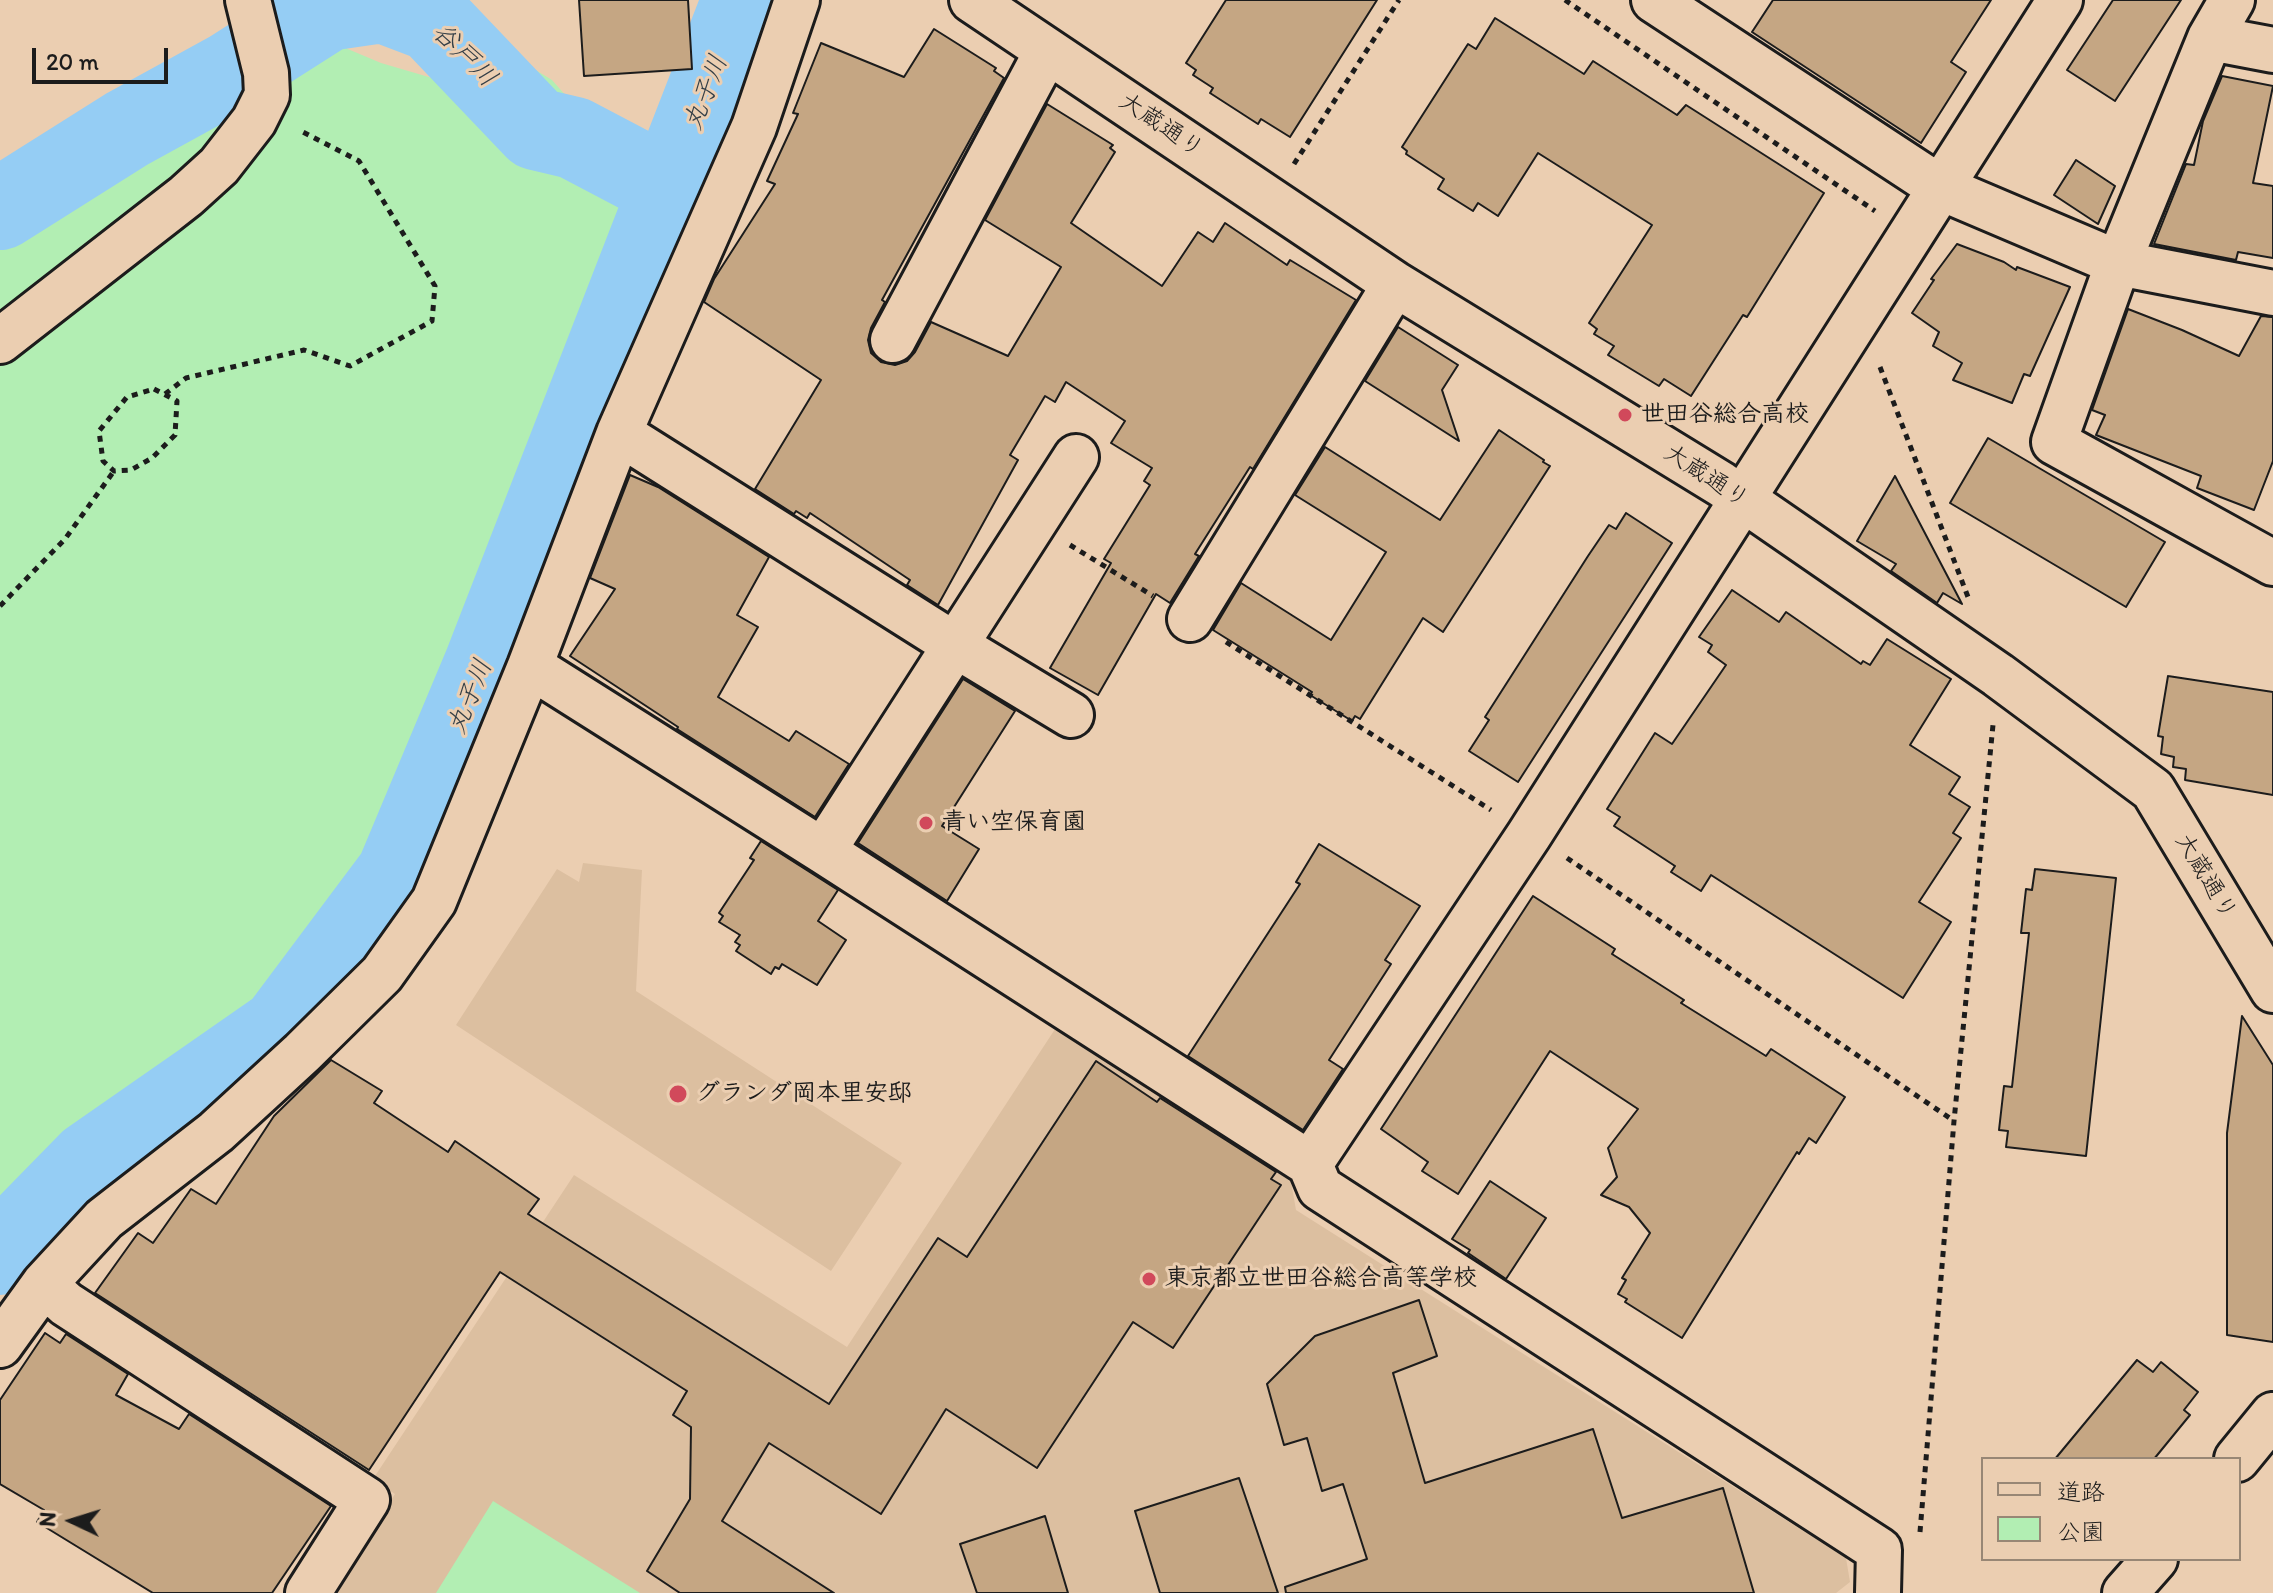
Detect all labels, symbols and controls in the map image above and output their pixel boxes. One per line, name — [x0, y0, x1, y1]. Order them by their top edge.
water label: 谷戸川 — [425, 17, 503, 95]
scale bar — [36, 32, 172, 82]
text: 20 m — [46, 47, 99, 76]
water label: 丸子川 — [678, 51, 736, 135]
street label: 大蔵通り — [1113, 87, 1209, 165]
place label: 世田谷総合高校 — [1641, 401, 1809, 429]
marker: 世田谷総合高校 — [1616, 406, 1634, 424]
street label: 大蔵通り — [1658, 439, 1754, 515]
water label: 丸子川 — [442, 655, 500, 739]
place label: 青い空保育園 — [942, 809, 1086, 837]
marker: 青い空保育園 — [917, 814, 935, 832]
street label: 大蔵通り — [2168, 828, 2242, 926]
place label: グランダ岡本里安邸 — [696, 1080, 912, 1108]
marker: グランダ岡本里安邸 — [667, 1083, 689, 1105]
place label: 東京都立世田谷総合高等学校 — [1165, 1265, 1477, 1293]
marker: 東京都立世田谷総合高等学校 — [1140, 1270, 1158, 1288]
legend — [1981, 1457, 2241, 1561]
text: 道路 — [2057, 1477, 2105, 1506]
north arrow — [32, 1481, 112, 1561]
text: N — [34, 1511, 62, 1528]
text: 公園 — [2057, 1517, 2105, 1546]

